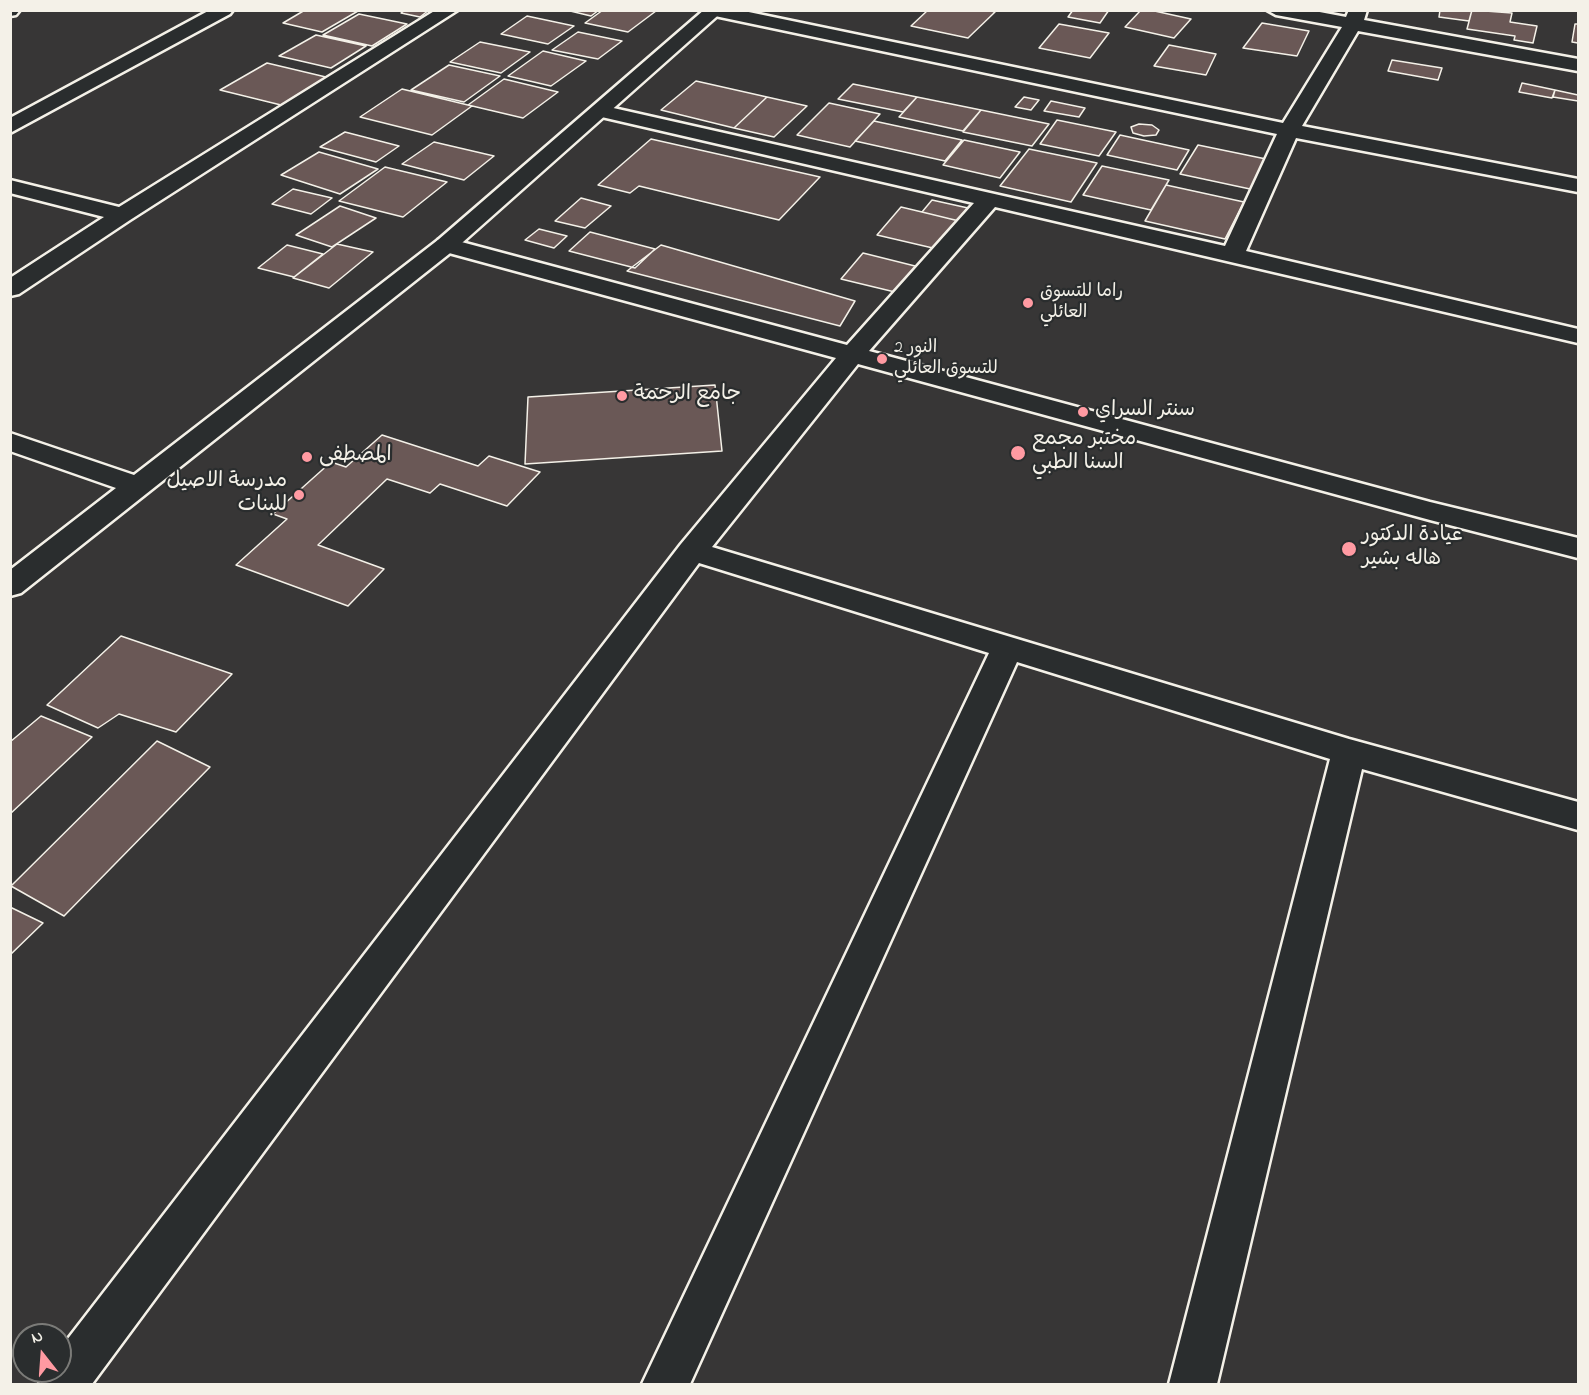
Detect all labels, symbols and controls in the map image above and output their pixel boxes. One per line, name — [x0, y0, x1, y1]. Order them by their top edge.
place label: راما للتسوق العائلي — [1040, 282, 1123, 324]
marker: راما للتسوق العائلي — [1021, 296, 1035, 310]
place label: النور 2 للتسوق العائلي — [894, 338, 998, 380]
marker: النور 2 للتسوق العائلي — [875, 352, 889, 366]
place label: جامع الرحمة — [634, 383, 741, 409]
marker: جامع الرحمة — [615, 389, 629, 403]
place label: سنتر السراي — [1095, 399, 1195, 425]
marker: سنتر السراي — [1076, 405, 1090, 419]
place label: مختبر مجمع السنا الطبي — [1032, 428, 1136, 478]
place label: المصطفى — [319, 444, 392, 470]
marker: مختبر مجمع السنا الطبي — [1009, 444, 1027, 462]
marker: المصطفى — [300, 450, 314, 464]
place label: مدرسة الاصيل للبنات — [166, 470, 287, 520]
marker: مدرسة الاصيل للبنات — [292, 488, 306, 502]
place label: عيادة الدكتور هاله بشير — [1362, 524, 1463, 574]
marker: عيادة الدكتور هاله بشير — [1340, 540, 1358, 558]
north arrow — [12, 1323, 72, 1383]
text: N — [29, 1325, 46, 1351]

